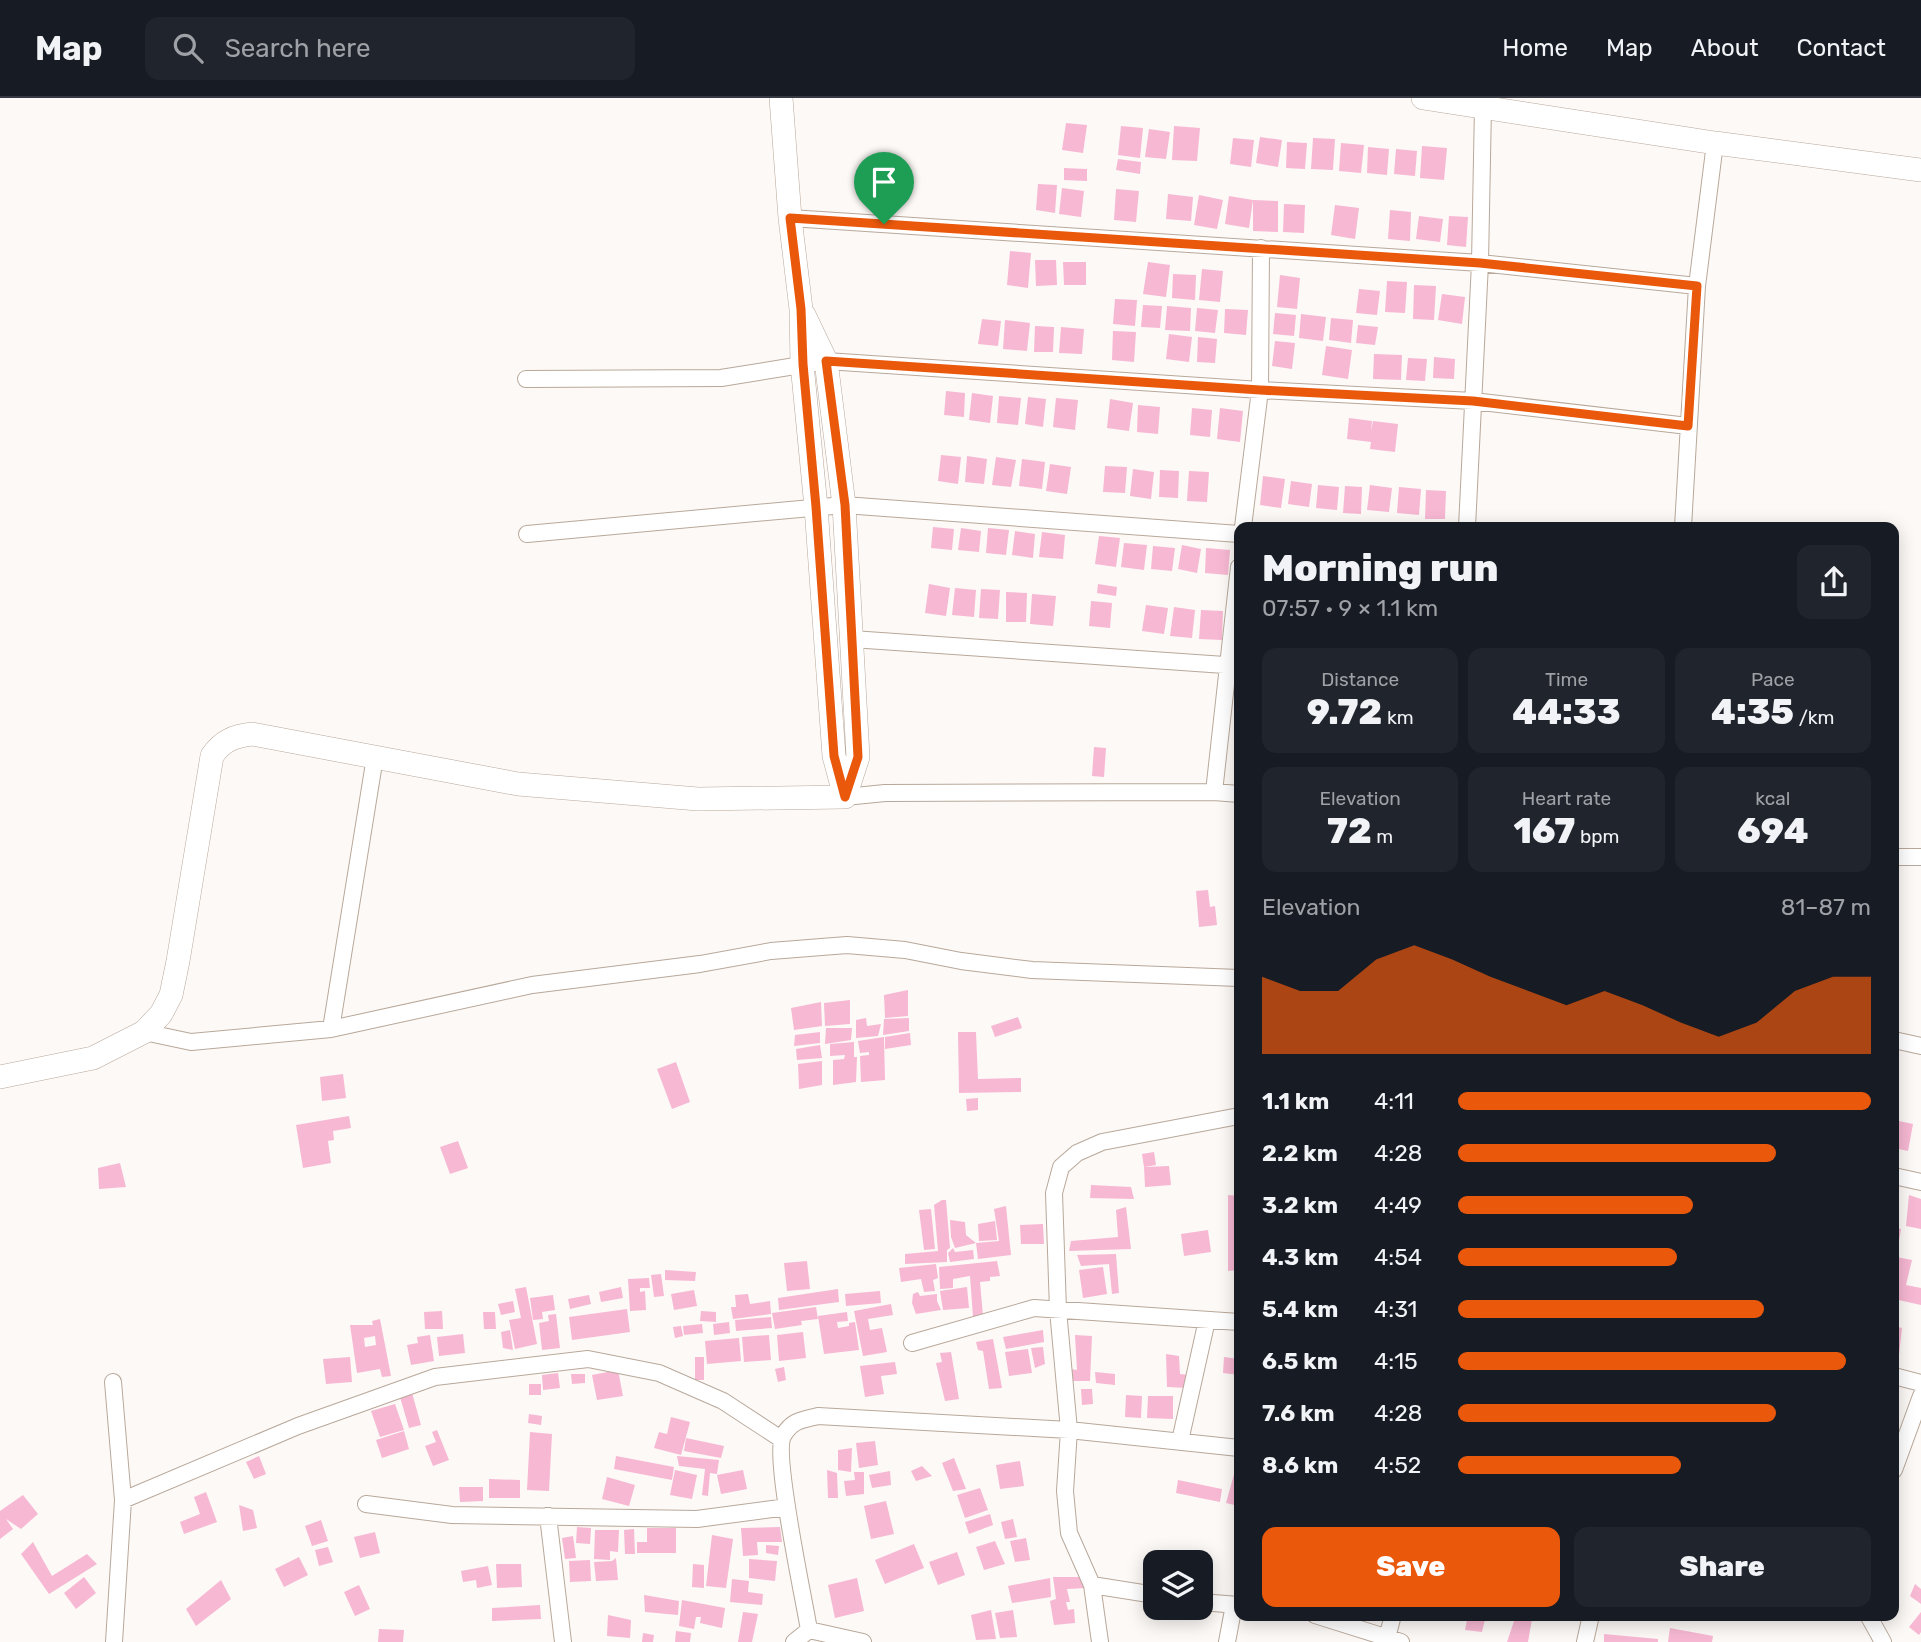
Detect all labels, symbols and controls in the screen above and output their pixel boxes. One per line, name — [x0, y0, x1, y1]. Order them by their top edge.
search box — [145, 17, 635, 80]
text: Map — [35, 29, 103, 68]
icon: search — [169, 29, 207, 67]
text: Search here — [225, 33, 370, 64]
text: Home — [1502, 34, 1568, 62]
text: Map — [1606, 34, 1653, 62]
text: About — [1691, 34, 1759, 62]
text: Contact — [1797, 34, 1886, 62]
pin — [854, 152, 914, 224]
icon: arrive — [865, 163, 903, 201]
text: Morning run — [1262, 545, 1499, 591]
button: share — [1797, 545, 1871, 619]
text: 07:57 · 9 × 1.1 km — [1262, 594, 1438, 622]
text: Distance — [1321, 668, 1399, 691]
text: Time — [1545, 668, 1588, 691]
text: Pace — [1751, 668, 1795, 691]
text: 9.72 — [1307, 691, 1382, 733]
text: 44:33 — [1512, 691, 1621, 733]
text: 4:35 — [1711, 691, 1794, 733]
text: km — [1382, 706, 1414, 729]
text: /km — [1794, 706, 1835, 729]
text: Elevation — [1319, 787, 1401, 810]
text: Heart rate — [1522, 787, 1611, 810]
text: kcal — [1755, 787, 1790, 810]
text: 72 — [1327, 810, 1372, 852]
text: 167 — [1514, 810, 1575, 852]
text: 694 — [1737, 810, 1809, 852]
text: m — [1372, 825, 1393, 848]
text: bpm — [1575, 825, 1619, 848]
text: Elevation — [1262, 893, 1361, 921]
text: 81–87 m — [1781, 893, 1871, 921]
text: 1.1 km — [1262, 1087, 1329, 1115]
text: 4:11 — [1374, 1087, 1414, 1115]
text: 2.2 km — [1262, 1139, 1338, 1167]
text: 4:28 — [1374, 1139, 1422, 1167]
text: 3.2 km — [1262, 1191, 1338, 1219]
text: 4:49 — [1374, 1191, 1422, 1219]
text: 4.3 km — [1262, 1243, 1339, 1271]
text: 4:54 — [1374, 1243, 1422, 1271]
text: 5.4 km — [1262, 1295, 1338, 1323]
text: 4:31 — [1374, 1295, 1417, 1323]
text: 6.5 km — [1262, 1347, 1338, 1375]
text: 4:15 — [1374, 1347, 1418, 1375]
text: 7.6 km — [1262, 1399, 1335, 1427]
text: 4:28 — [1374, 1399, 1422, 1427]
text: 8.6 km — [1262, 1451, 1338, 1479]
text: 4:52 — [1374, 1451, 1421, 1479]
button: Save — [1262, 1527, 1560, 1607]
button: Share — [1574, 1527, 1871, 1607]
map controls — [1143, 1550, 1213, 1620]
button: layers — [1143, 1550, 1213, 1620]

